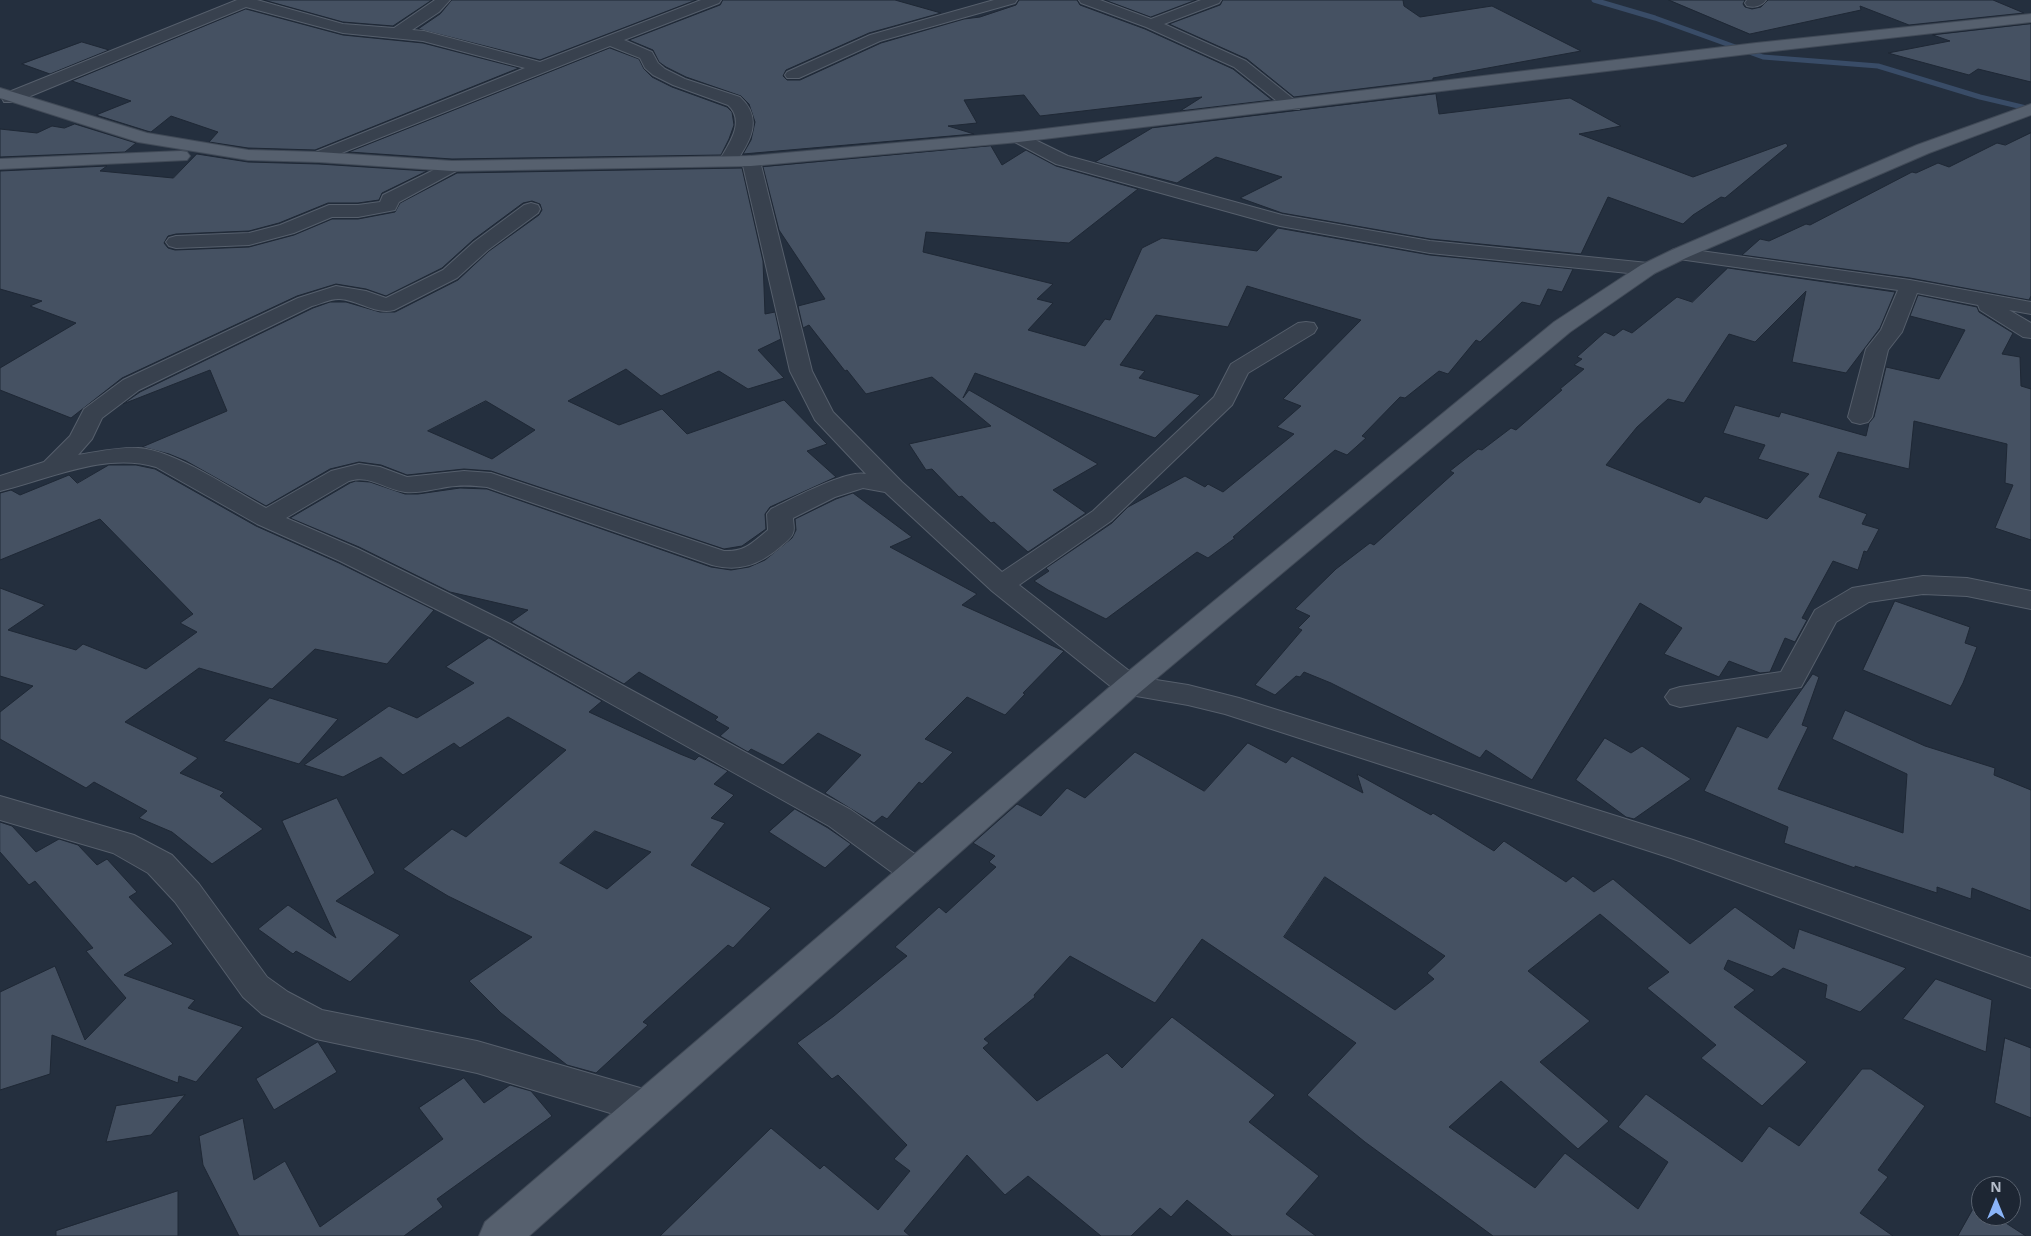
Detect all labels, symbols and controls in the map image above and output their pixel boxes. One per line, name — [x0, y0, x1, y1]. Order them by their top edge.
north arrow — [1971, 1176, 2021, 1226]
text: N — [1990, 1177, 2002, 1196]

